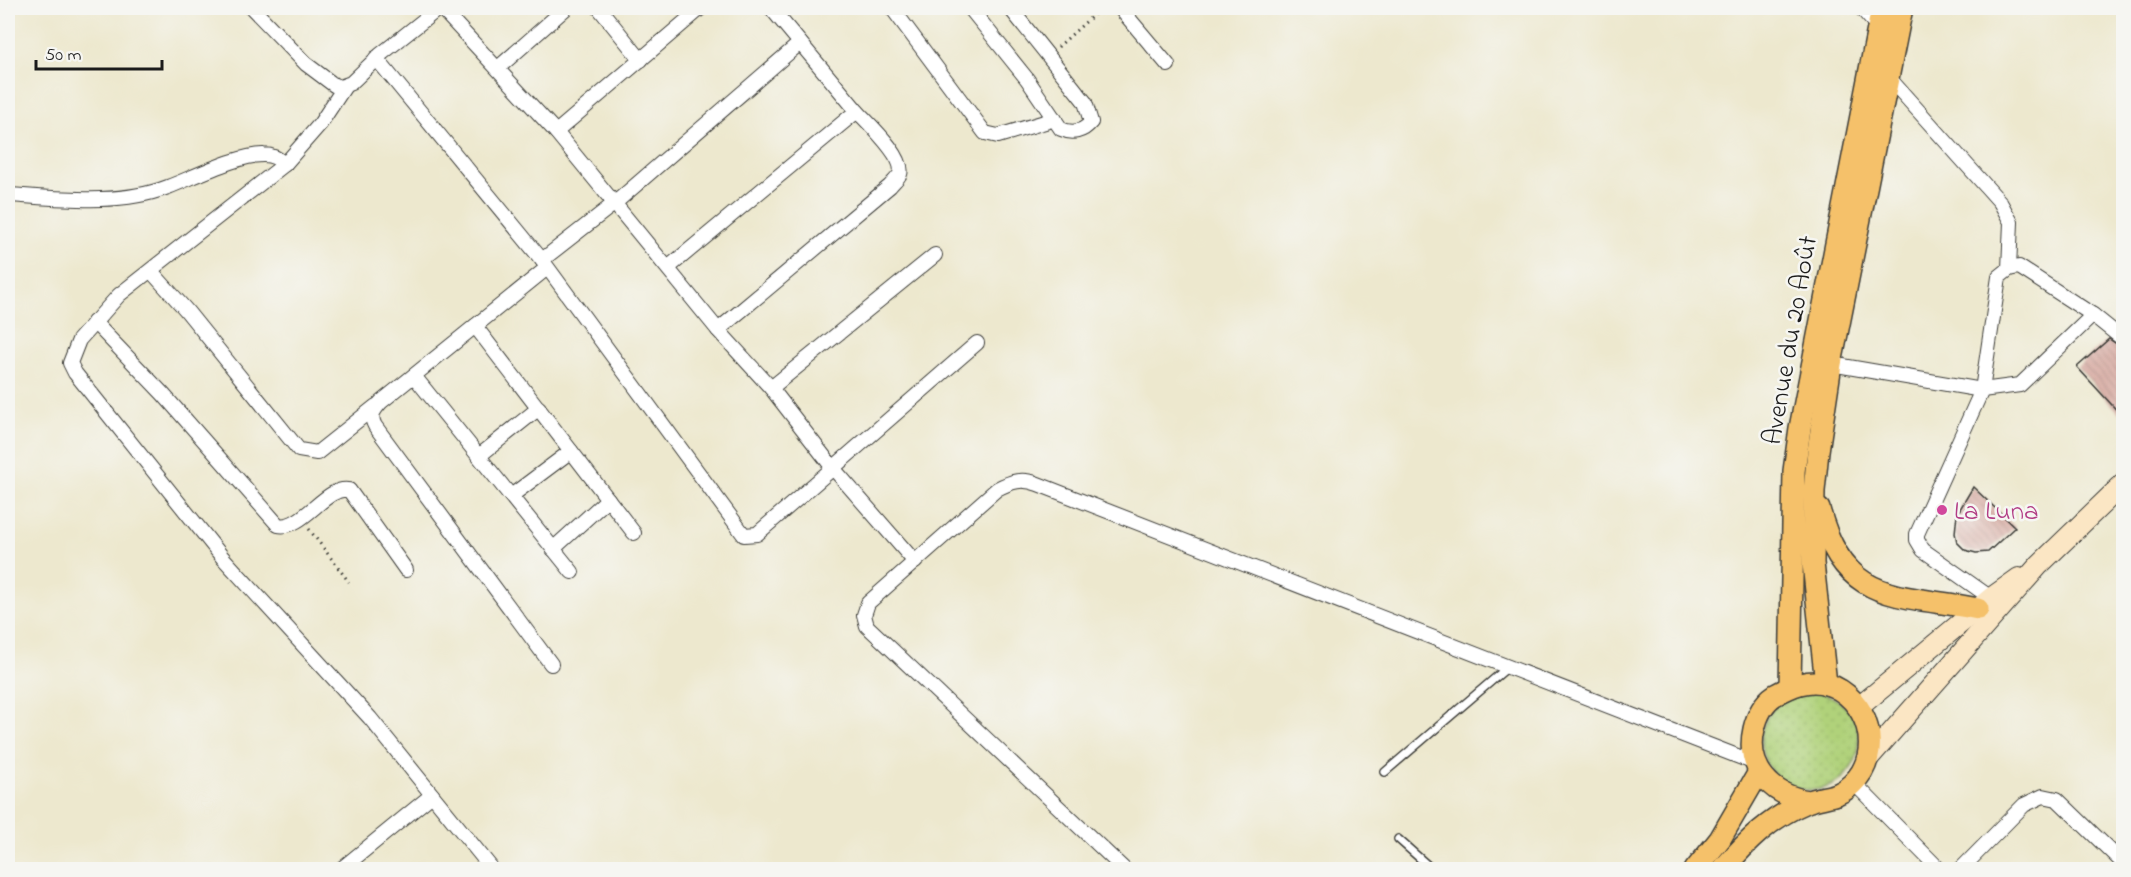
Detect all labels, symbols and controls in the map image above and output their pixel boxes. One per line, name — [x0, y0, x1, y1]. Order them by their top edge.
scale bar — [36, 33, 162, 71]
text: 50 m — [45, 43, 82, 69]
street label: Avenue du 20 Août — [1754, 233, 1829, 448]
place label: La Luna — [1954, 493, 2039, 532]
marker: La Luna — [1935, 503, 1949, 517]

